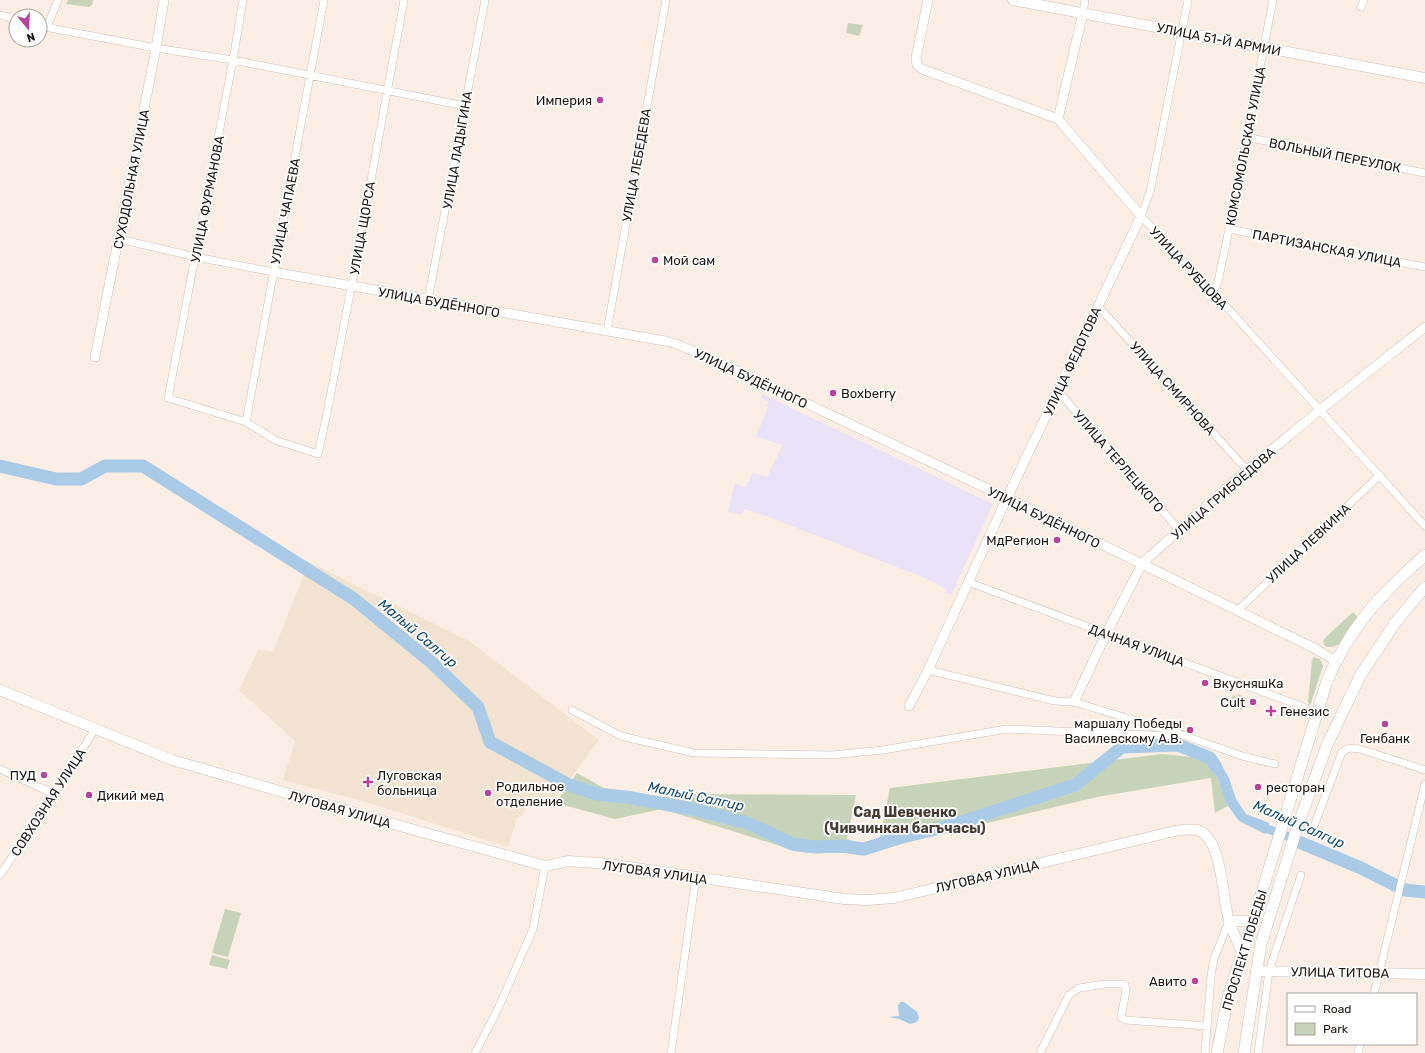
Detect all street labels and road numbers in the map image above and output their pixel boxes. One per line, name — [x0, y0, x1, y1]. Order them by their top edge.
street label: УЛИЦА 51-Й АРМИИ — [1155, 20, 1282, 59]
street label: КОМСОМОЛЬСКАЯ УЛИЦА — [1223, 65, 1268, 227]
street label: УЛИЦА ЛАДЫГИНА — [440, 90, 475, 210]
street label: УЛИЦА ЛЕБЕДЕВА — [619, 107, 654, 223]
street label: СУХОДОЛЬНАЯ УЛИЦА — [111, 108, 152, 250]
street label: УЛИЦА ФУРМАНОВА — [188, 134, 227, 264]
street label: ВОЛЬНЫЙ ПЕРЕУЛОК — [1268, 135, 1402, 176]
street label: УЛИЦА ЧАПАЕВА — [268, 156, 303, 266]
street label: УЛИЦА ЩОРСА — [347, 180, 378, 276]
street label: УЛИЦА РУБЦОВА — [1146, 224, 1231, 313]
street label: ПАРТИЗАНСКАЯ УЛИЦА — [1251, 227, 1403, 270]
street label: УЛИЦА БУДЁННОГО — [377, 283, 501, 321]
street label: УЛИЦА ФЕДОТОВА — [1041, 304, 1104, 418]
street label: УЛИЦА СМИРНОВА — [1127, 339, 1219, 438]
street label: УЛИЦА БУДЁННОГО — [692, 345, 810, 411]
street label: УЛИЦА ТЕРЛЕЦКОГО — [1070, 407, 1167, 515]
street label: УЛИЦА ГРИБОЕДОВА — [1168, 444, 1279, 543]
street label: УЛИЦА БУДЁННОГО — [985, 483, 1103, 551]
street label: УЛИЦА ЛЕВКИНА — [1263, 500, 1354, 586]
street label: ДАЧНАЯ УЛИЦА — [1087, 621, 1187, 670]
street label: СОВХОЗНАЯ УЛИЦА — [8, 745, 89, 859]
street label: ЛУГОВАЯ УЛИЦА — [287, 788, 393, 831]
street label: ЛУГОВАЯ УЛИЦА — [934, 857, 1041, 896]
street label: ЛУГОВАЯ УЛИЦА — [602, 858, 709, 887]
street label: ПРОСПЕКТ ПОБЕДЫ — [1219, 888, 1270, 1012]
street label: УЛИЦА ТИТОВА — [1291, 964, 1390, 981]

